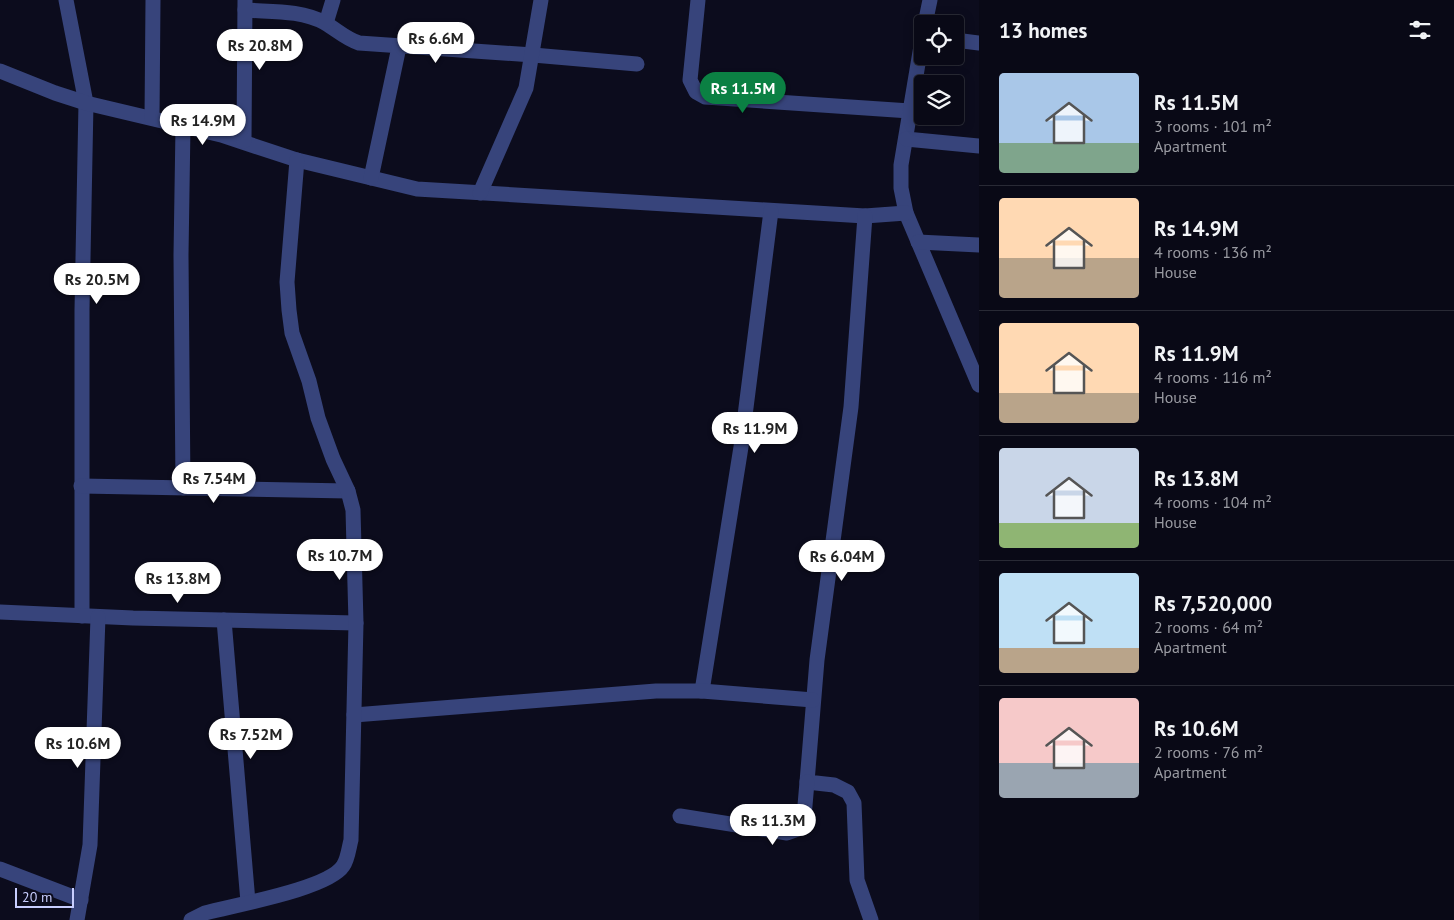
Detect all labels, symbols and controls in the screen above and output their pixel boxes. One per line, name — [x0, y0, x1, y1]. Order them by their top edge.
map controls — [914, 15, 964, 125]
button: locate — [914, 15, 964, 65]
icon: filters — [1406, 16, 1434, 44]
text: 13 homes — [999, 17, 1087, 44]
pin: Rs 6.6M — [390, 22, 482, 64]
pin: Rs 20.8M — [208, 28, 312, 71]
text: Rs 6.6M — [408, 28, 464, 48]
text: Rs 20.8M — [228, 35, 292, 55]
pin: Rs 11.5M — [691, 72, 795, 114]
button: layers — [914, 75, 964, 125]
text: Rs 11.5M — [711, 78, 775, 98]
text: Rs 11.5M — [1154, 89, 1239, 116]
icon: home — [1039, 93, 1099, 153]
pin: Rs 14.9M — [151, 104, 255, 146]
text: Rs 14.9M — [171, 110, 235, 130]
text: 3 rooms · 101 m² — [1154, 116, 1272, 136]
text: Apartment — [1154, 136, 1227, 156]
text: Rs 14.9M — [1154, 215, 1239, 242]
icon: home — [1039, 218, 1099, 278]
text: 4 rooms · 136 m² — [1154, 242, 1272, 262]
pin: Rs 20.5M — [45, 262, 149, 305]
text: House — [1154, 262, 1197, 282]
text: Rs 20.5M — [65, 269, 129, 289]
text: Rs 11.9M — [1154, 340, 1239, 367]
icon: home — [1039, 343, 1099, 403]
text: 4 rooms · 116 m² — [1154, 367, 1272, 387]
text: House — [1154, 387, 1197, 407]
pin: Rs 11.9M — [703, 412, 807, 454]
text: Rs 11.9M — [723, 418, 787, 438]
pin: Rs 7.54M — [162, 462, 266, 504]
text: Rs 13.8M — [1154, 465, 1239, 492]
text: Rs 7.54M — [183, 468, 245, 488]
icon: home — [1039, 468, 1099, 528]
text: 4 rooms · 104 m² — [1154, 492, 1272, 512]
text: House — [1154, 512, 1197, 532]
pin: Rs 10.7M — [288, 538, 392, 581]
pin: Rs 6.04M — [790, 540, 894, 582]
text: Rs 10.7M — [308, 545, 372, 565]
text: Rs 6.04M — [810, 546, 874, 566]
pin: Rs 13.8M — [126, 562, 230, 604]
text: Rs 13.8M — [146, 568, 210, 588]
text: Rs 7,520,000 — [1154, 590, 1272, 617]
icon: home — [1039, 593, 1099, 653]
text: 2 rooms · 64 m² — [1154, 617, 1263, 637]
text: Apartment — [1154, 637, 1227, 657]
text: Rs 10.6M — [1154, 715, 1239, 742]
pin: Rs 7.52M — [199, 718, 303, 760]
icon: home — [1039, 718, 1099, 778]
text: Rs 7.52M — [220, 724, 282, 744]
pin: Rs 10.6M — [26, 726, 130, 769]
text: Rs 10.6M — [46, 733, 110, 753]
text: 2 rooms · 76 m² — [1154, 742, 1263, 762]
text: Apartment — [1154, 762, 1227, 782]
pin: Rs 11.3M — [721, 804, 825, 846]
text: Rs 11.3M — [741, 810, 805, 830]
scale bar — [15, 885, 74, 908]
text: 20 m — [22, 888, 52, 906]

